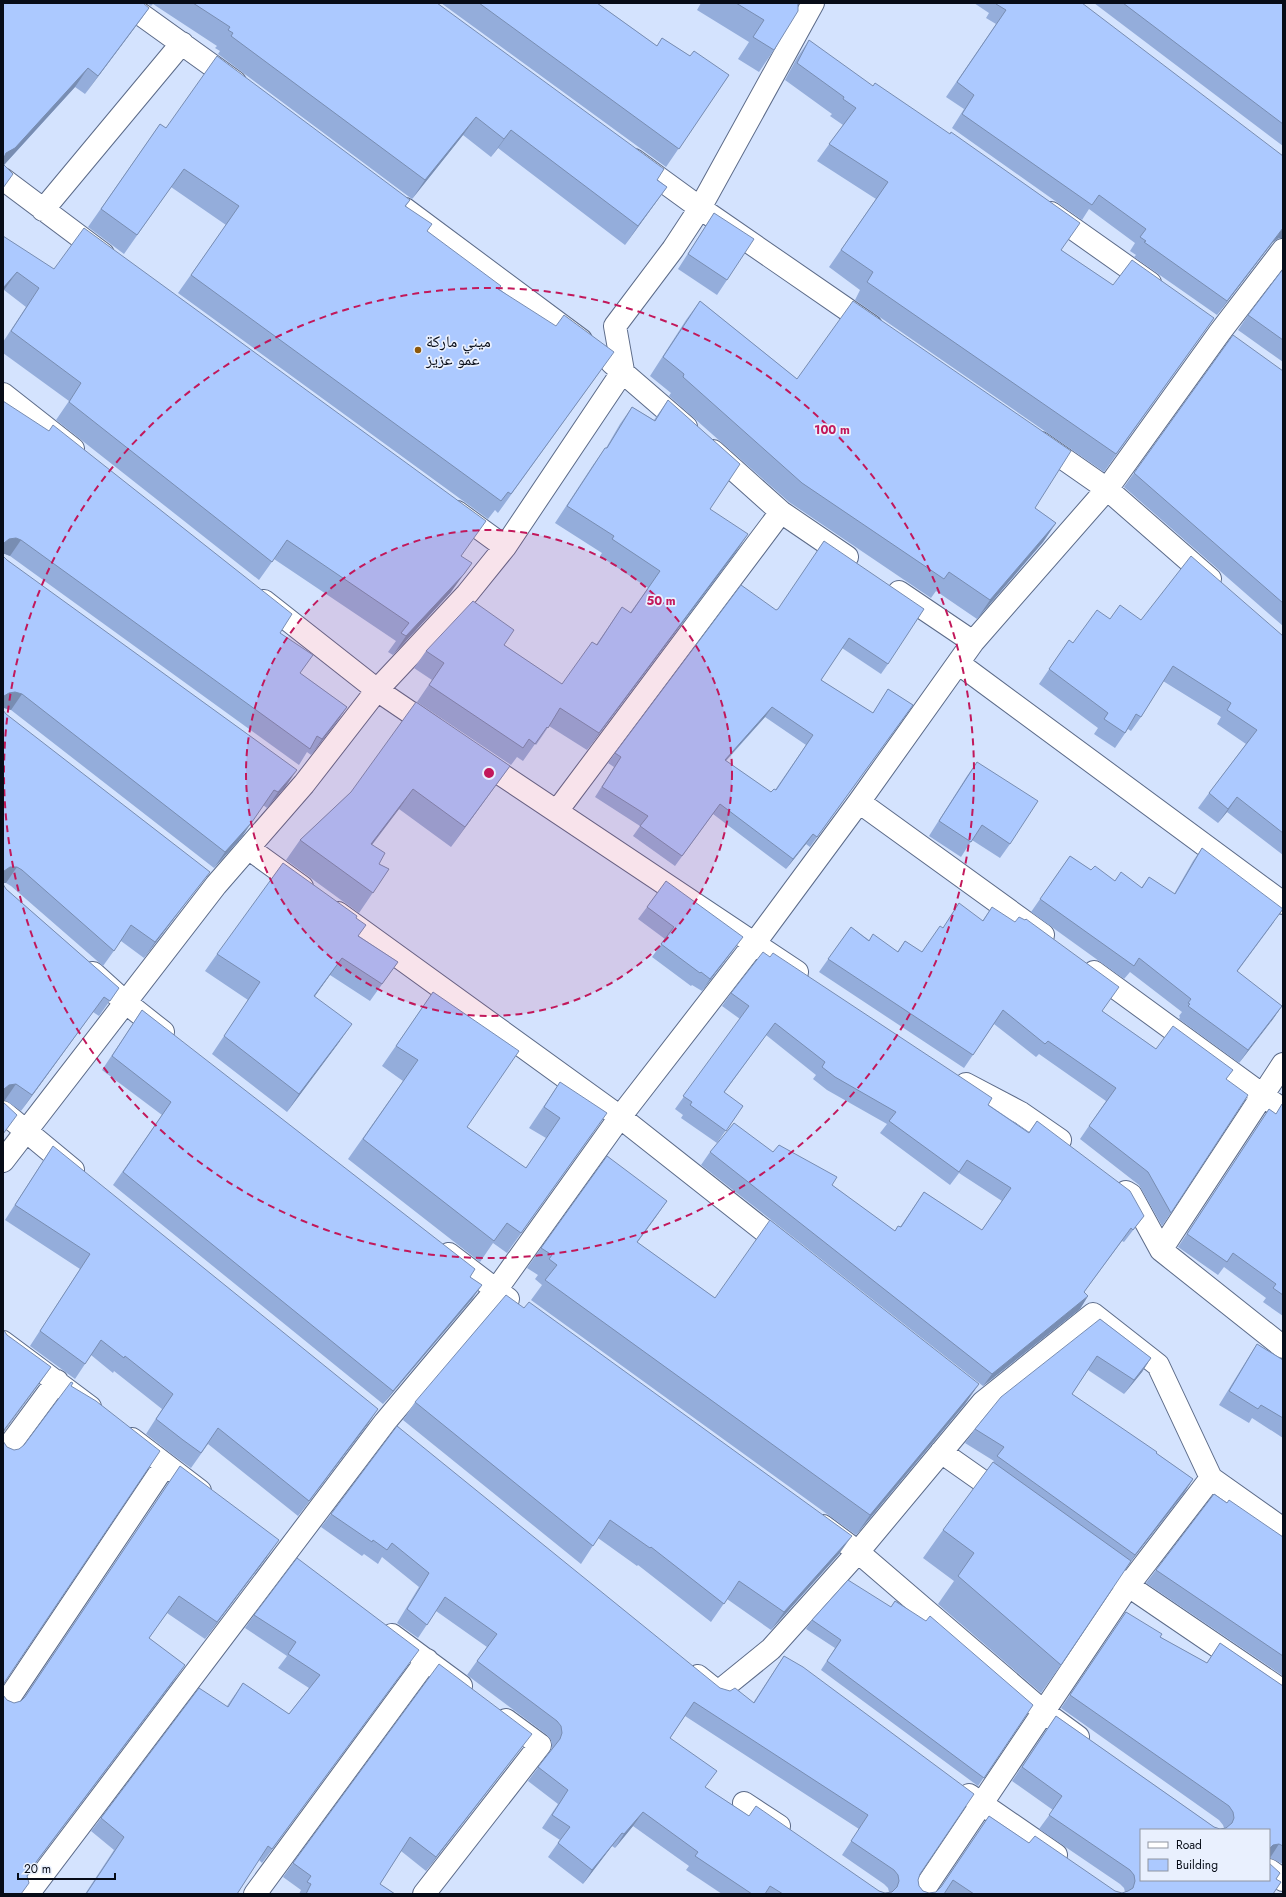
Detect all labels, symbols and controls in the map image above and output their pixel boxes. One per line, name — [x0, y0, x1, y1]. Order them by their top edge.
place label: ميني ماركة عمو عزيز — [425, 330, 491, 371]
marker: ميني ماركة عمو عزيز — [413, 345, 423, 355]
text: 100 m — [814, 421, 850, 439]
text: 50 m — [646, 592, 676, 610]
centre of rings — [482, 766, 496, 780]
legend — [1140, 1829, 1270, 1881]
text: Road — [1176, 1836, 1202, 1854]
scale bar — [18, 1855, 115, 1881]
text: Building — [1176, 1856, 1218, 1874]
text: 20 m — [24, 1860, 51, 1878]

